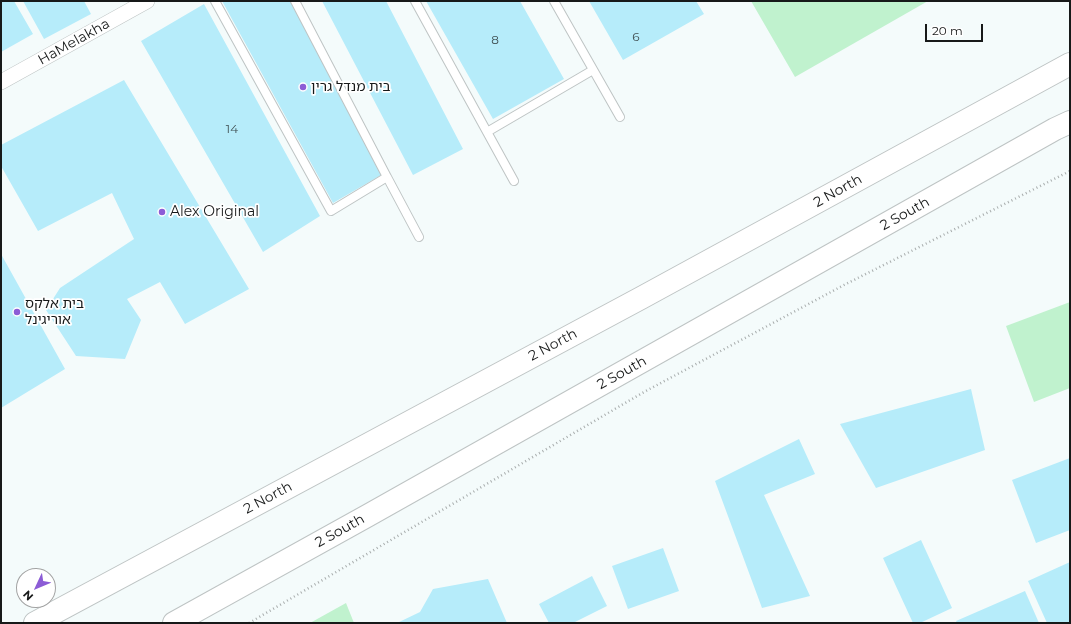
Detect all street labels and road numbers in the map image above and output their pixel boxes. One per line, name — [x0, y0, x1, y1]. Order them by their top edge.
street label: HaMelakha — [35, 15, 113, 69]
street label: 2 North — [811, 171, 865, 211]
street label: 2 South — [878, 194, 932, 234]
street label: 2 North — [526, 325, 580, 365]
street label: 2 South — [595, 353, 649, 393]
street label: 2 North — [241, 478, 295, 518]
street label: 2 South — [313, 511, 367, 551]

